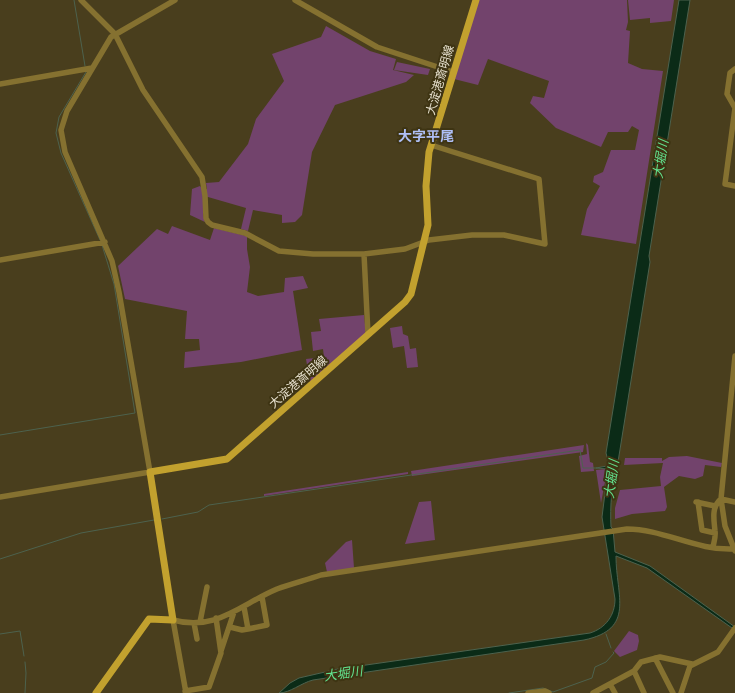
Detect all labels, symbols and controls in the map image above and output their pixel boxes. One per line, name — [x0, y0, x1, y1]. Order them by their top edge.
street label: 大淀港斎明線 — [422, 43, 457, 117]
district label: 大字平尾 — [398, 127, 454, 145]
water label: 大堀川 — [649, 137, 671, 180]
street label: 大淀港斎明線 — [266, 352, 330, 411]
water label: 大堀川 — [600, 457, 622, 499]
water label: 大堀川 — [323, 662, 365, 684]

